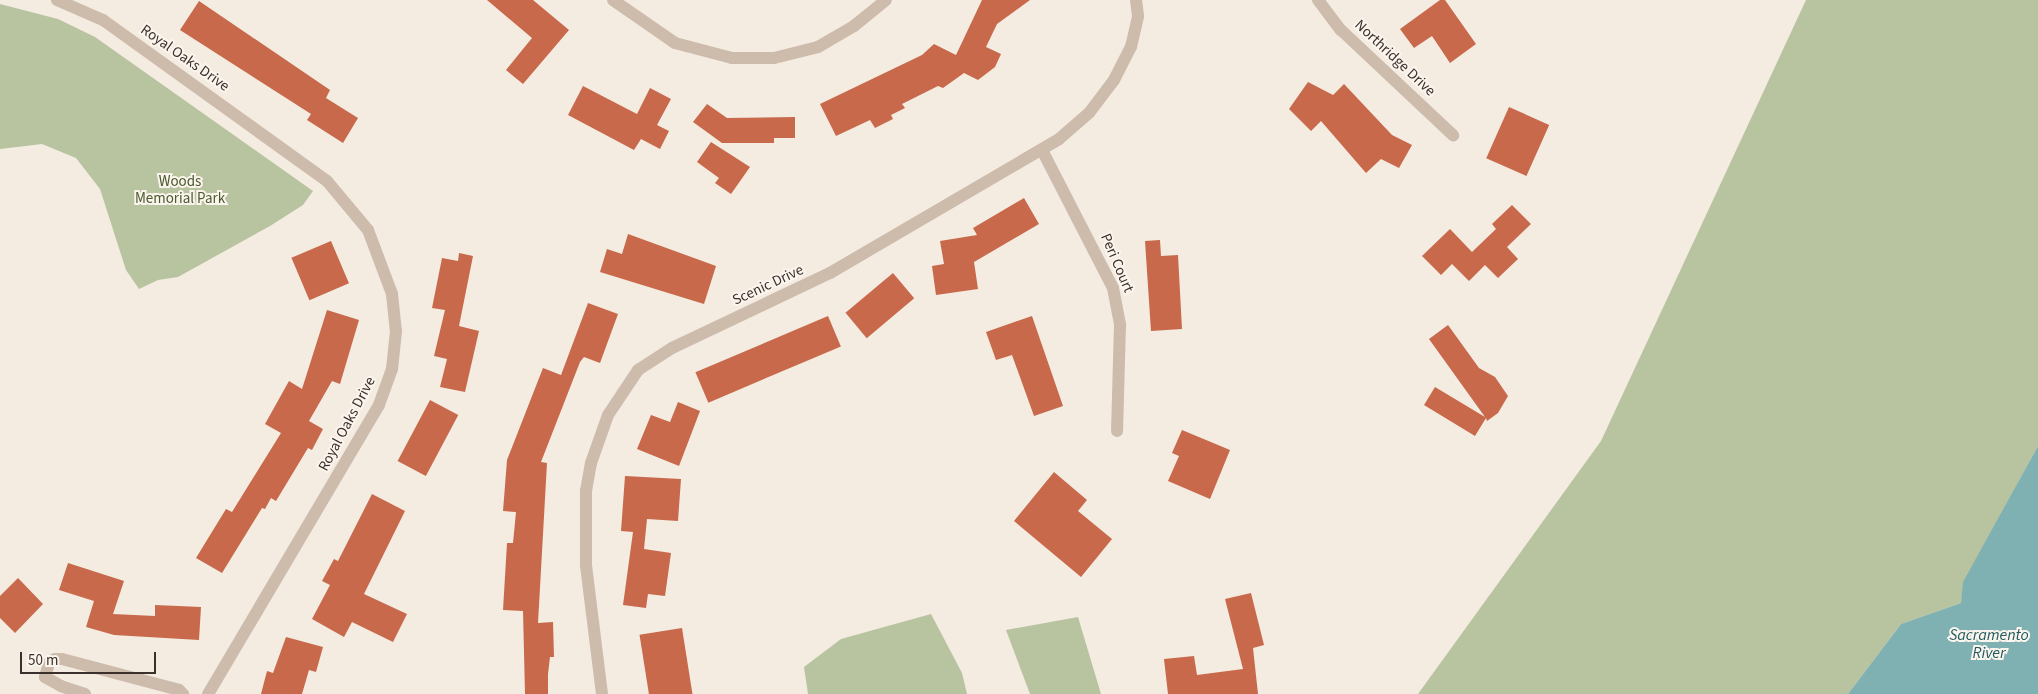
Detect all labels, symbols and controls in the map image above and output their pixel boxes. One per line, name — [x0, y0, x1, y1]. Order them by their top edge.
street label: Northridge Drive — [1351, 16, 1439, 100]
street label: Royal Oaks Drive — [137, 21, 233, 95]
park label: Woods Memorial Park — [135, 172, 225, 207]
street label: Peri Court — [1096, 231, 1138, 295]
street label: Scenic Drive — [730, 261, 806, 309]
street label: Royal Oaks Drive — [315, 374, 379, 474]
water label: Sacramento River — [1949, 625, 2029, 663]
scale bar — [22, 642, 159, 674]
text: 50 m — [28, 650, 58, 671]

